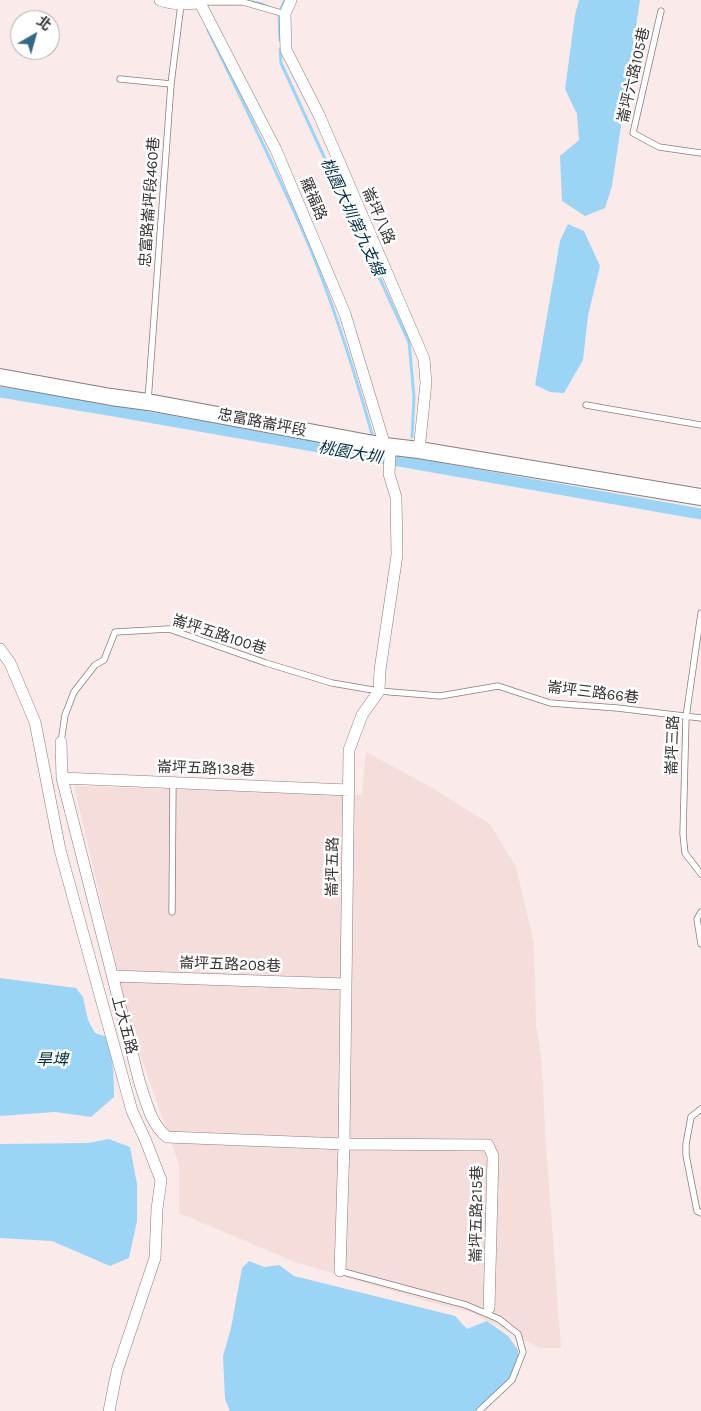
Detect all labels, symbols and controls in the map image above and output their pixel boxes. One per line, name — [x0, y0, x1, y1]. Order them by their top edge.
north arrow — [10, 10, 60, 60]
text: 北 — [33, 13, 55, 35]
street label: 崙坪六路105巷 — [614, 26, 654, 124]
street label: 忠富路崙坪段460巷 — [136, 136, 164, 268]
water label: 桃園大圳第九支線 — [316, 155, 388, 279]
street label: 羅福路 — [296, 175, 330, 223]
street label: 崙坪八路 — [358, 185, 398, 247]
street label: 忠富路崙坪段 — [216, 406, 308, 440]
water label: 桃園大圳 — [317, 438, 383, 468]
street label: 崙坪五路100巷 — [170, 611, 268, 659]
street label: 崙坪三路66巷 — [546, 678, 640, 708]
street label: 崙坪三路 — [663, 715, 683, 775]
street label: 崙坪五路138巷 — [157, 758, 255, 780]
street label: 崙坪五路 — [323, 837, 343, 897]
street label: 崙坪五路208巷 — [179, 954, 281, 976]
street label: 上大五路 — [108, 994, 140, 1056]
water label: 旱埤 — [36, 1050, 68, 1070]
street label: 崙坪五路215巷 — [467, 1165, 487, 1263]

